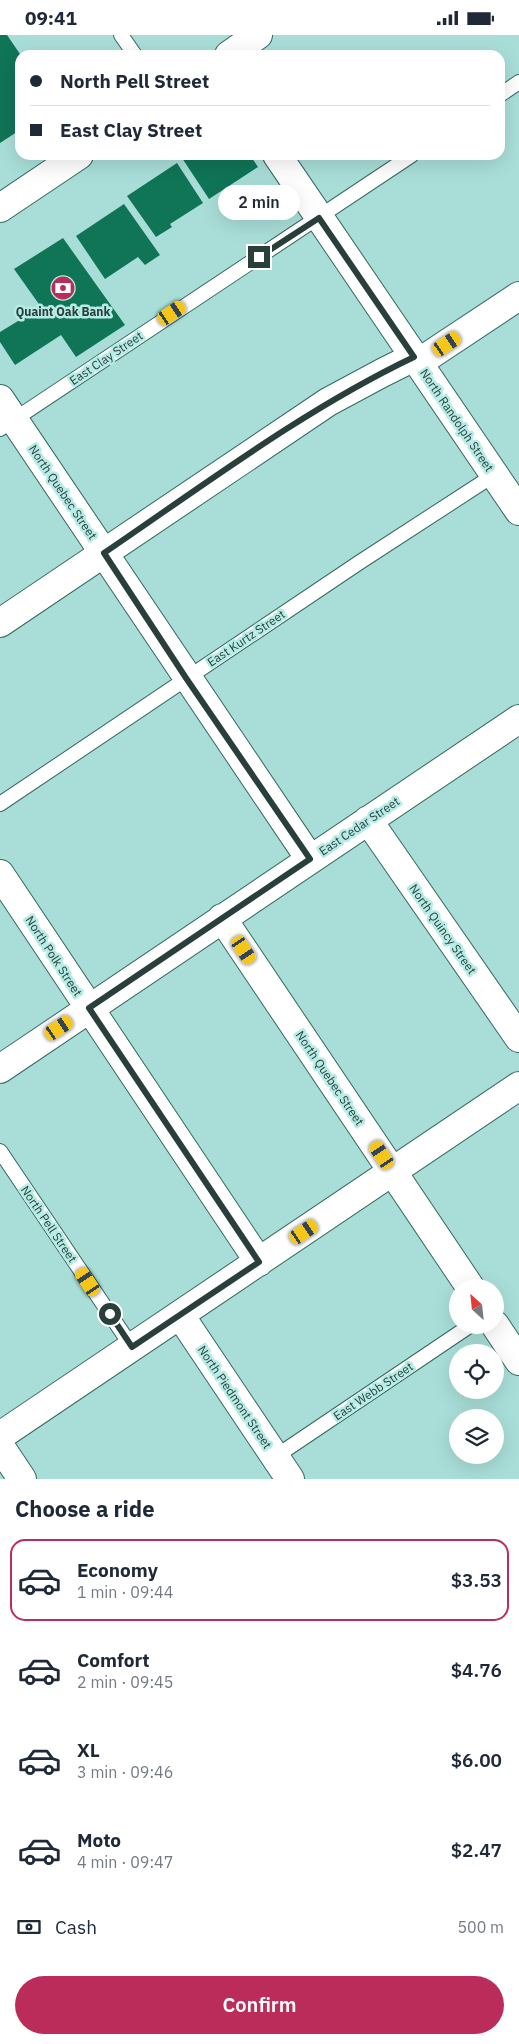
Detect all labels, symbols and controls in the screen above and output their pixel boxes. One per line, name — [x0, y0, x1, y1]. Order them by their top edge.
text: 09:41 — [25, 6, 77, 30]
text: North Pell Street — [60, 69, 209, 93]
text: East Clay Street — [60, 118, 202, 142]
callout: 2 min — [218, 185, 300, 219]
text: 2 min — [238, 192, 280, 212]
route end — [248, 246, 270, 268]
bank icon: Quaint Oak Bank — [50, 275, 76, 301]
car — [155, 298, 188, 328]
place label: Quaint Oak Bank — [16, 304, 110, 319]
street label: East Clay Street — [67, 328, 145, 388]
car — [430, 329, 463, 359]
street label: North Randolph Street — [417, 366, 497, 474]
street label: North Quebec Street — [26, 442, 100, 542]
street label: East Kurtz Street — [204, 606, 288, 670]
street label: East Cedar Street — [316, 794, 402, 858]
street label: North Quincy Street — [406, 881, 480, 977]
street label: North Polk Street — [22, 913, 86, 999]
car — [229, 933, 258, 967]
car — [42, 1013, 75, 1043]
street label: North Quebec Street — [293, 1028, 367, 1128]
car — [367, 1138, 396, 1172]
street label: North Pell Street — [18, 1183, 80, 1265]
car — [287, 1217, 320, 1247]
car — [73, 1265, 102, 1299]
north arrow — [449, 1279, 504, 1334]
map controls — [449, 1279, 504, 1464]
route start — [99, 1303, 121, 1325]
street label: North Piedmont Street — [195, 1343, 275, 1451]
button: locate — [449, 1344, 504, 1399]
street label: East Webb Street — [330, 1359, 416, 1423]
button: layers — [449, 1409, 504, 1464]
text: Choose a ride — [15, 1494, 155, 1523]
icon: car — [17, 1558, 62, 1603]
text: Economy — [77, 1558, 158, 1582]
text: $3.53 — [451, 1568, 502, 1592]
text: 1 min · 09:44 — [77, 1582, 173, 1602]
icon: car — [17, 1648, 62, 1693]
text: Comfort — [77, 1648, 150, 1672]
text: $4.76 — [451, 1658, 502, 1682]
text: 2 min · 09:45 — [77, 1672, 173, 1692]
icon: car — [17, 1738, 62, 1783]
text: XL — [77, 1738, 100, 1762]
text: $6.00 — [451, 1748, 502, 1772]
text: 3 min · 09:46 — [77, 1762, 173, 1782]
icon: car — [17, 1828, 62, 1873]
text: Moto — [77, 1828, 121, 1852]
text: $2.47 — [451, 1838, 502, 1862]
text: 4 min · 09:47 — [77, 1852, 173, 1872]
icon: cash — [15, 1913, 43, 1941]
text: Cash — [55, 1915, 97, 1939]
text: 500 m — [457, 1917, 504, 1937]
button: Confirm — [15, 1976, 504, 2034]

